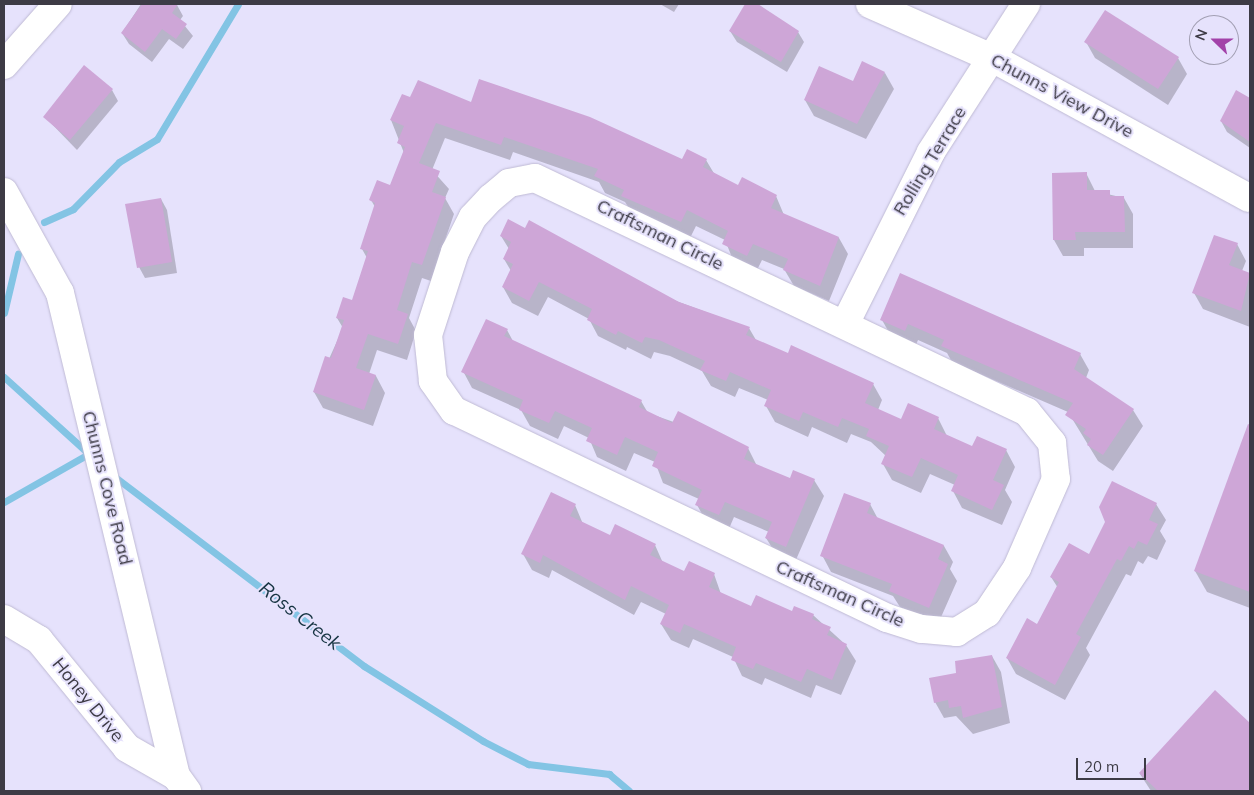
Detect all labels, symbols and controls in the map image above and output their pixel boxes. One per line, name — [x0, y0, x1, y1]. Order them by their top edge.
north arrow — [1189, 15, 1239, 65]
text: N — [1191, 26, 1211, 43]
street label: Chunns View Drive — [987, 49, 1137, 143]
street label: Rolling Terrace — [889, 103, 971, 219]
street label: Craftsman Circle — [593, 195, 727, 275]
street label: Chunns Cove Road — [77, 409, 137, 567]
street label: Craftsman Circle — [772, 556, 908, 632]
water label: Ross Creek — [254, 577, 346, 655]
street label: Honey Drive — [48, 654, 128, 746]
scale bar — [1079, 748, 1149, 780]
text: 20 m — [1084, 757, 1119, 776]

